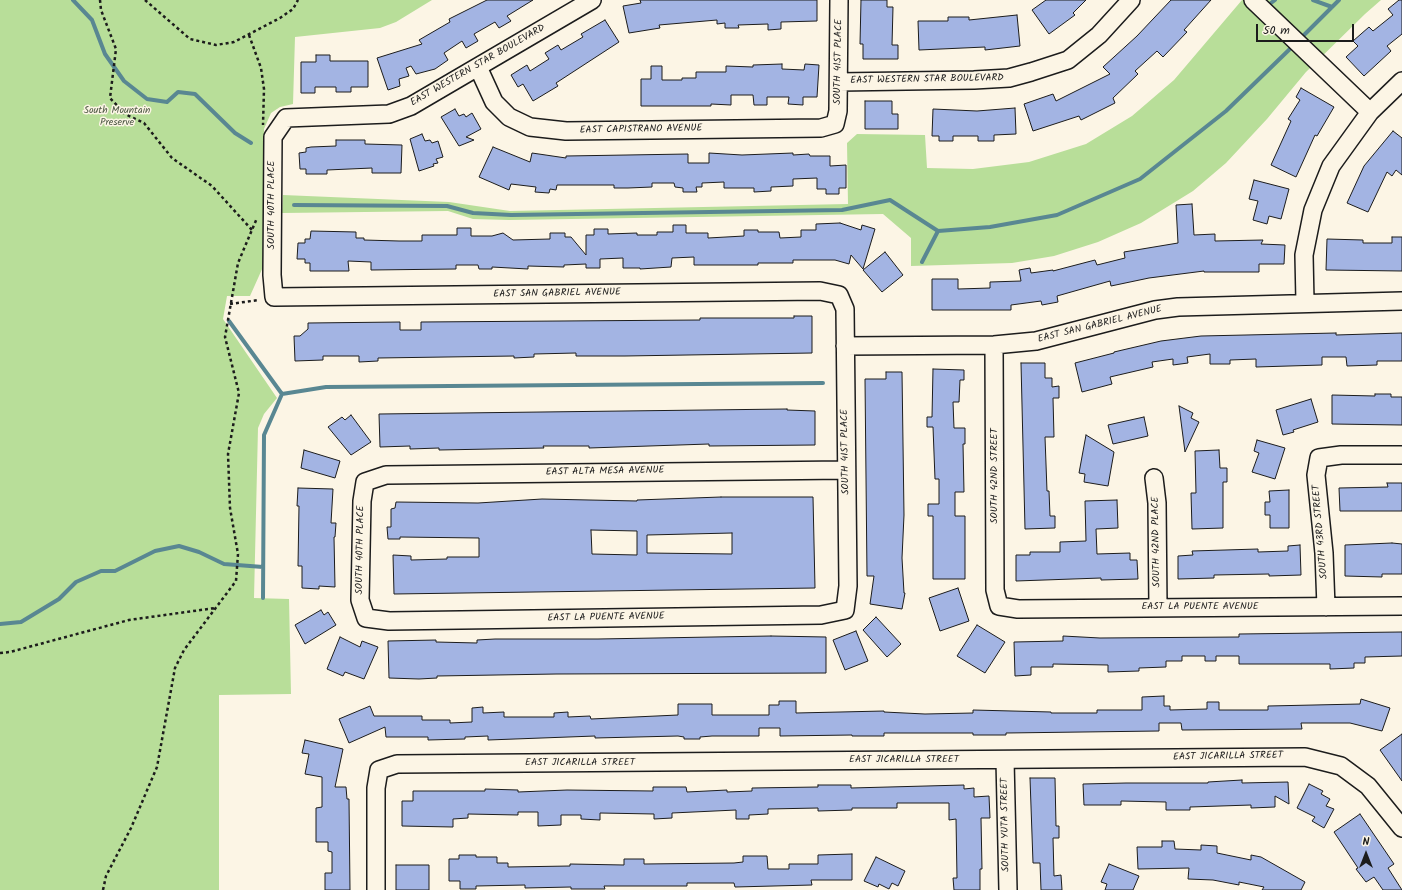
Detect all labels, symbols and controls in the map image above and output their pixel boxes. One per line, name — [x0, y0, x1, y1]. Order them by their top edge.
scale bar — [1258, 16, 1356, 42]
street label: SOUTH 41ST PLACE — [832, 19, 846, 105]
text: 50 m — [1263, 21, 1290, 40]
street label: EAST WESTERN STAR BOULEVARD — [409, 22, 547, 110]
street label: EAST WESTERN STAR BOULEVARD — [850, 73, 1004, 87]
park label: South Mountain Preserve — [84, 105, 150, 128]
street label: EAST CAPISTRANO AVENUE — [580, 123, 702, 137]
street label: SOUTH 40TH PLACE — [266, 161, 278, 249]
street label: EAST SAN GABRIEL AVENUE — [493, 287, 621, 301]
street label: EAST SAN GABRIEL AVENUE — [1037, 304, 1163, 346]
street label: SOUTH 41ST PLACE — [839, 409, 853, 495]
street label: SOUTH 42ND STREET — [989, 428, 1001, 524]
street label: EAST ALTA MESA AVENUE — [546, 465, 664, 479]
street label: SOUTH 43RD STREET — [1311, 484, 1331, 580]
street label: SOUTH 42ND PLACE — [1150, 496, 1164, 588]
street label: SOUTH 40TH PLACE — [354, 505, 368, 595]
street label: EAST LA PUENTE AVENUE — [1141, 601, 1259, 613]
street label: EAST LA PUENTE AVENUE — [547, 611, 665, 625]
street label: EAST JICARILLA STREET — [1173, 750, 1283, 764]
street label: EAST JICARILLA STREET — [849, 754, 959, 766]
street label: EAST JICARILLA STREET — [525, 757, 635, 769]
street label: SOUTH YUTA STREET — [999, 778, 1013, 872]
text: N — [1363, 833, 1369, 851]
north arrow — [1346, 834, 1386, 874]

